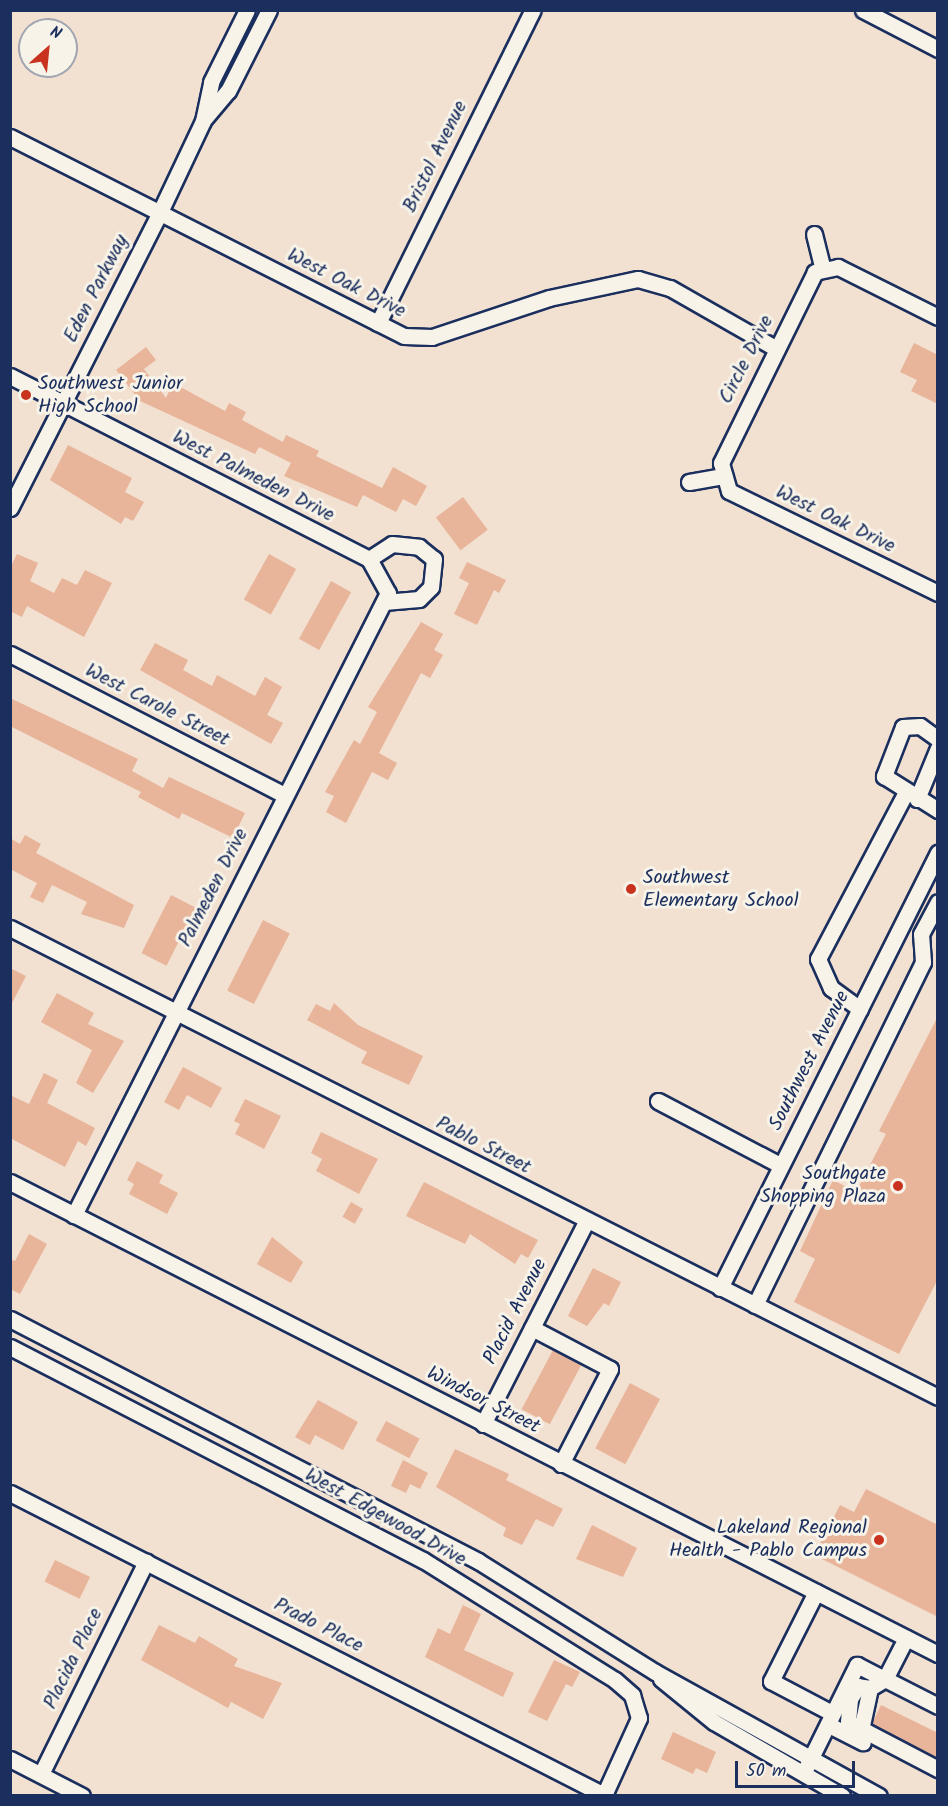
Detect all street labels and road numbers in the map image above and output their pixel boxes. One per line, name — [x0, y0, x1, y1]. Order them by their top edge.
street label: Bristol Avenue — [399, 97, 473, 217]
street label: Eden Parkway — [60, 231, 134, 347]
street label: West Oak Drive — [283, 244, 409, 324]
street label: Circle Drive — [715, 312, 779, 408]
street label: West Palmeden Drive — [168, 426, 338, 528]
street label: West Oak Drive — [771, 481, 899, 559]
street label: West Carole Street — [81, 659, 233, 753]
street label: Palmeden Drive — [174, 825, 254, 951]
street label: Southwest Avenue — [764, 987, 856, 1135]
street label: Pablo Street — [431, 1112, 535, 1180]
street label: Placid Avenue — [479, 1255, 553, 1369]
street label: Windsor Street — [422, 1362, 544, 1440]
street label: West Edgewood Drive — [300, 1464, 470, 1572]
street label: Prado Place — [269, 1593, 367, 1659]
street label: Placida Place — [39, 1605, 109, 1713]

